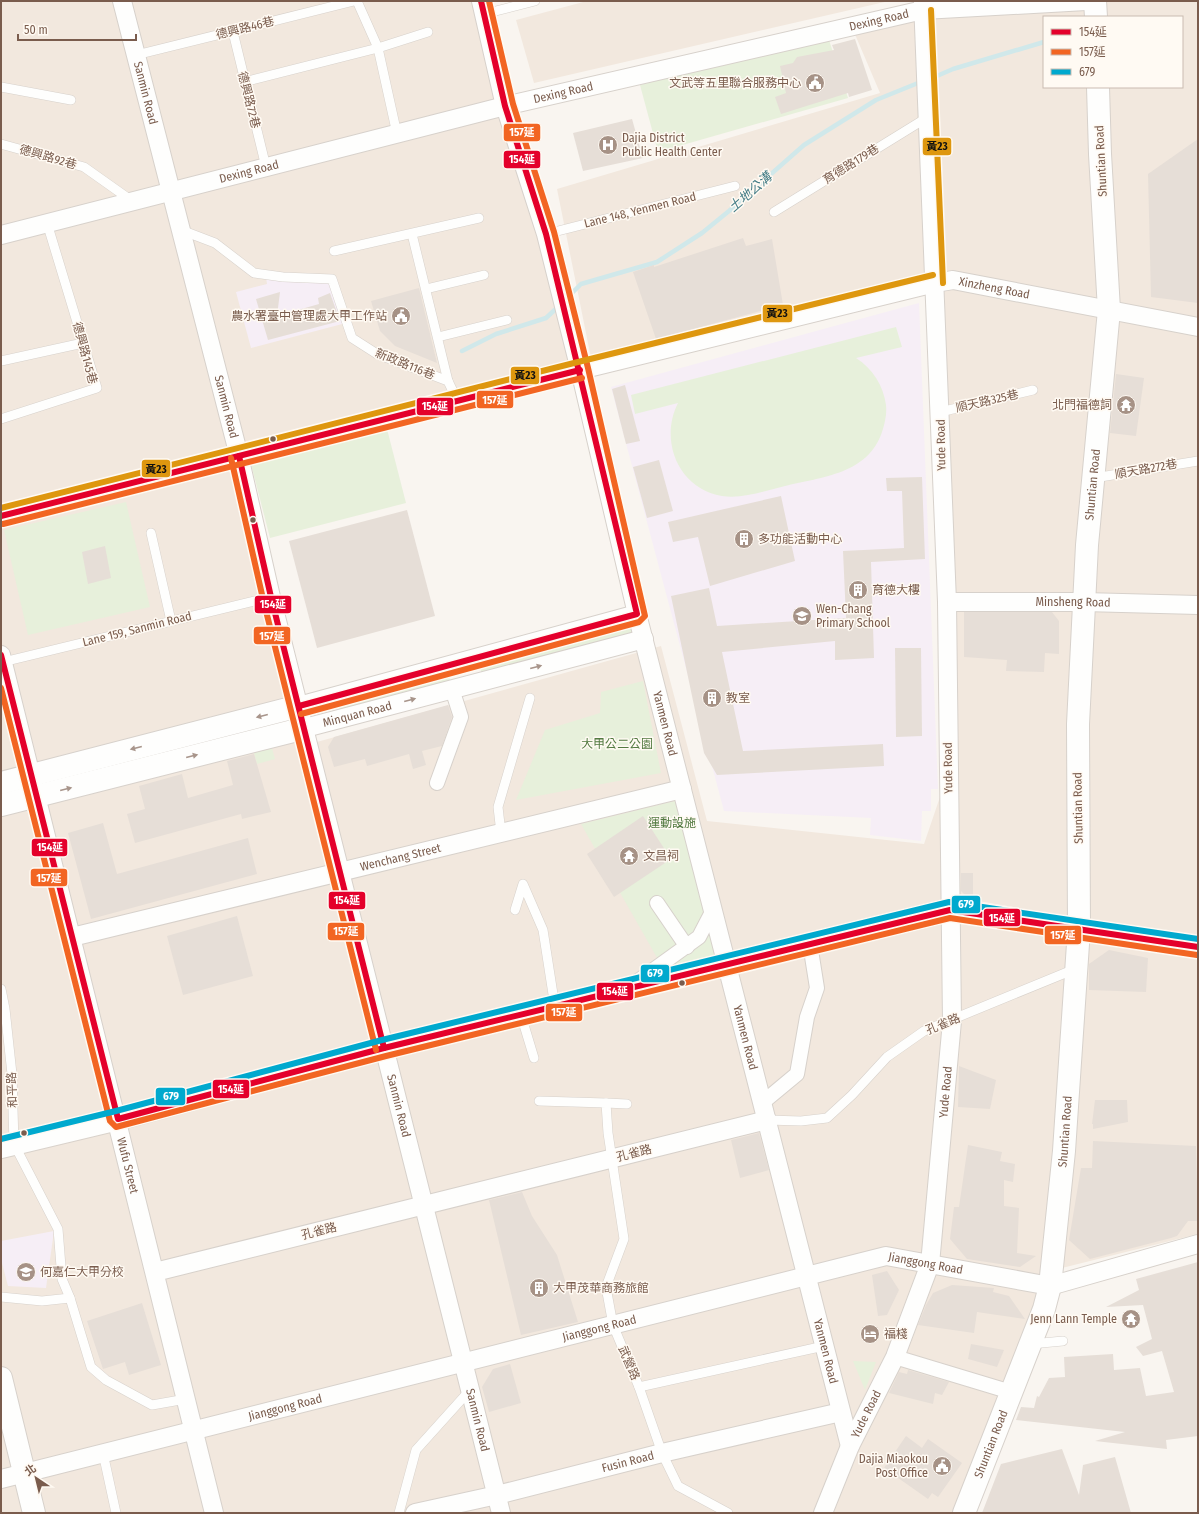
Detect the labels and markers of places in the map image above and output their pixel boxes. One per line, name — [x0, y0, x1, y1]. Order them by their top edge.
public building icon: 文武等五里聯合服務中心 — [804, 72, 826, 94]
place label: 文武等五里聯合服務中心 — [669, 76, 801, 90]
place label: Dajia District Public Health Center — [622, 131, 723, 159]
hospital icon: Dajia District Public Health Center — [597, 134, 619, 156]
public building icon: 農水署臺中管理處大甲工作站 — [390, 305, 412, 327]
place label: 農水署臺中管理處大甲工作站 — [231, 309, 387, 323]
temple icon: 北門福德詞 — [1115, 394, 1137, 416]
place label: 北門福德詞 — [1052, 398, 1112, 412]
unlabelled marker — [268, 434, 278, 444]
unlabelled marker — [248, 515, 258, 525]
building icon: 多功能活動中心 — [733, 528, 755, 550]
place label: 多功能活動中心 — [758, 532, 842, 546]
building icon: 育德大樓 — [847, 579, 869, 601]
place label: 育德大樓 — [872, 583, 920, 597]
place label: Wen-Chang Primary School — [816, 602, 890, 630]
school or university icon: Wen-Chang Primary School — [791, 605, 813, 627]
building icon: 教室 — [701, 687, 723, 709]
place label: 教室 — [726, 691, 750, 705]
temple icon: 文昌祠 — [618, 845, 640, 867]
place label: 文昌祠 — [643, 849, 679, 863]
unlabelled marker — [677, 978, 687, 988]
unlabelled marker — [19, 1128, 29, 1138]
school or university icon: 何嘉仁大甲分校 — [15, 1261, 37, 1283]
place label: 何嘉仁大甲分校 — [40, 1265, 124, 1279]
building icon: 大甲茂華商務旅館 — [528, 1277, 550, 1299]
place label: 大甲茂華商務旅館 — [553, 1281, 649, 1295]
temple icon: Jenn Lann Temple — [1120, 1308, 1142, 1330]
place label: Jenn Lann Temple — [1030, 1312, 1117, 1326]
hotel icon: 福棧 — [859, 1323, 881, 1345]
place label: 福棧 — [884, 1327, 908, 1341]
place label: Dajia Miaokou Post Office — [859, 1452, 928, 1480]
public building icon: Dajia Miaokou Post Office — [931, 1455, 953, 1477]

